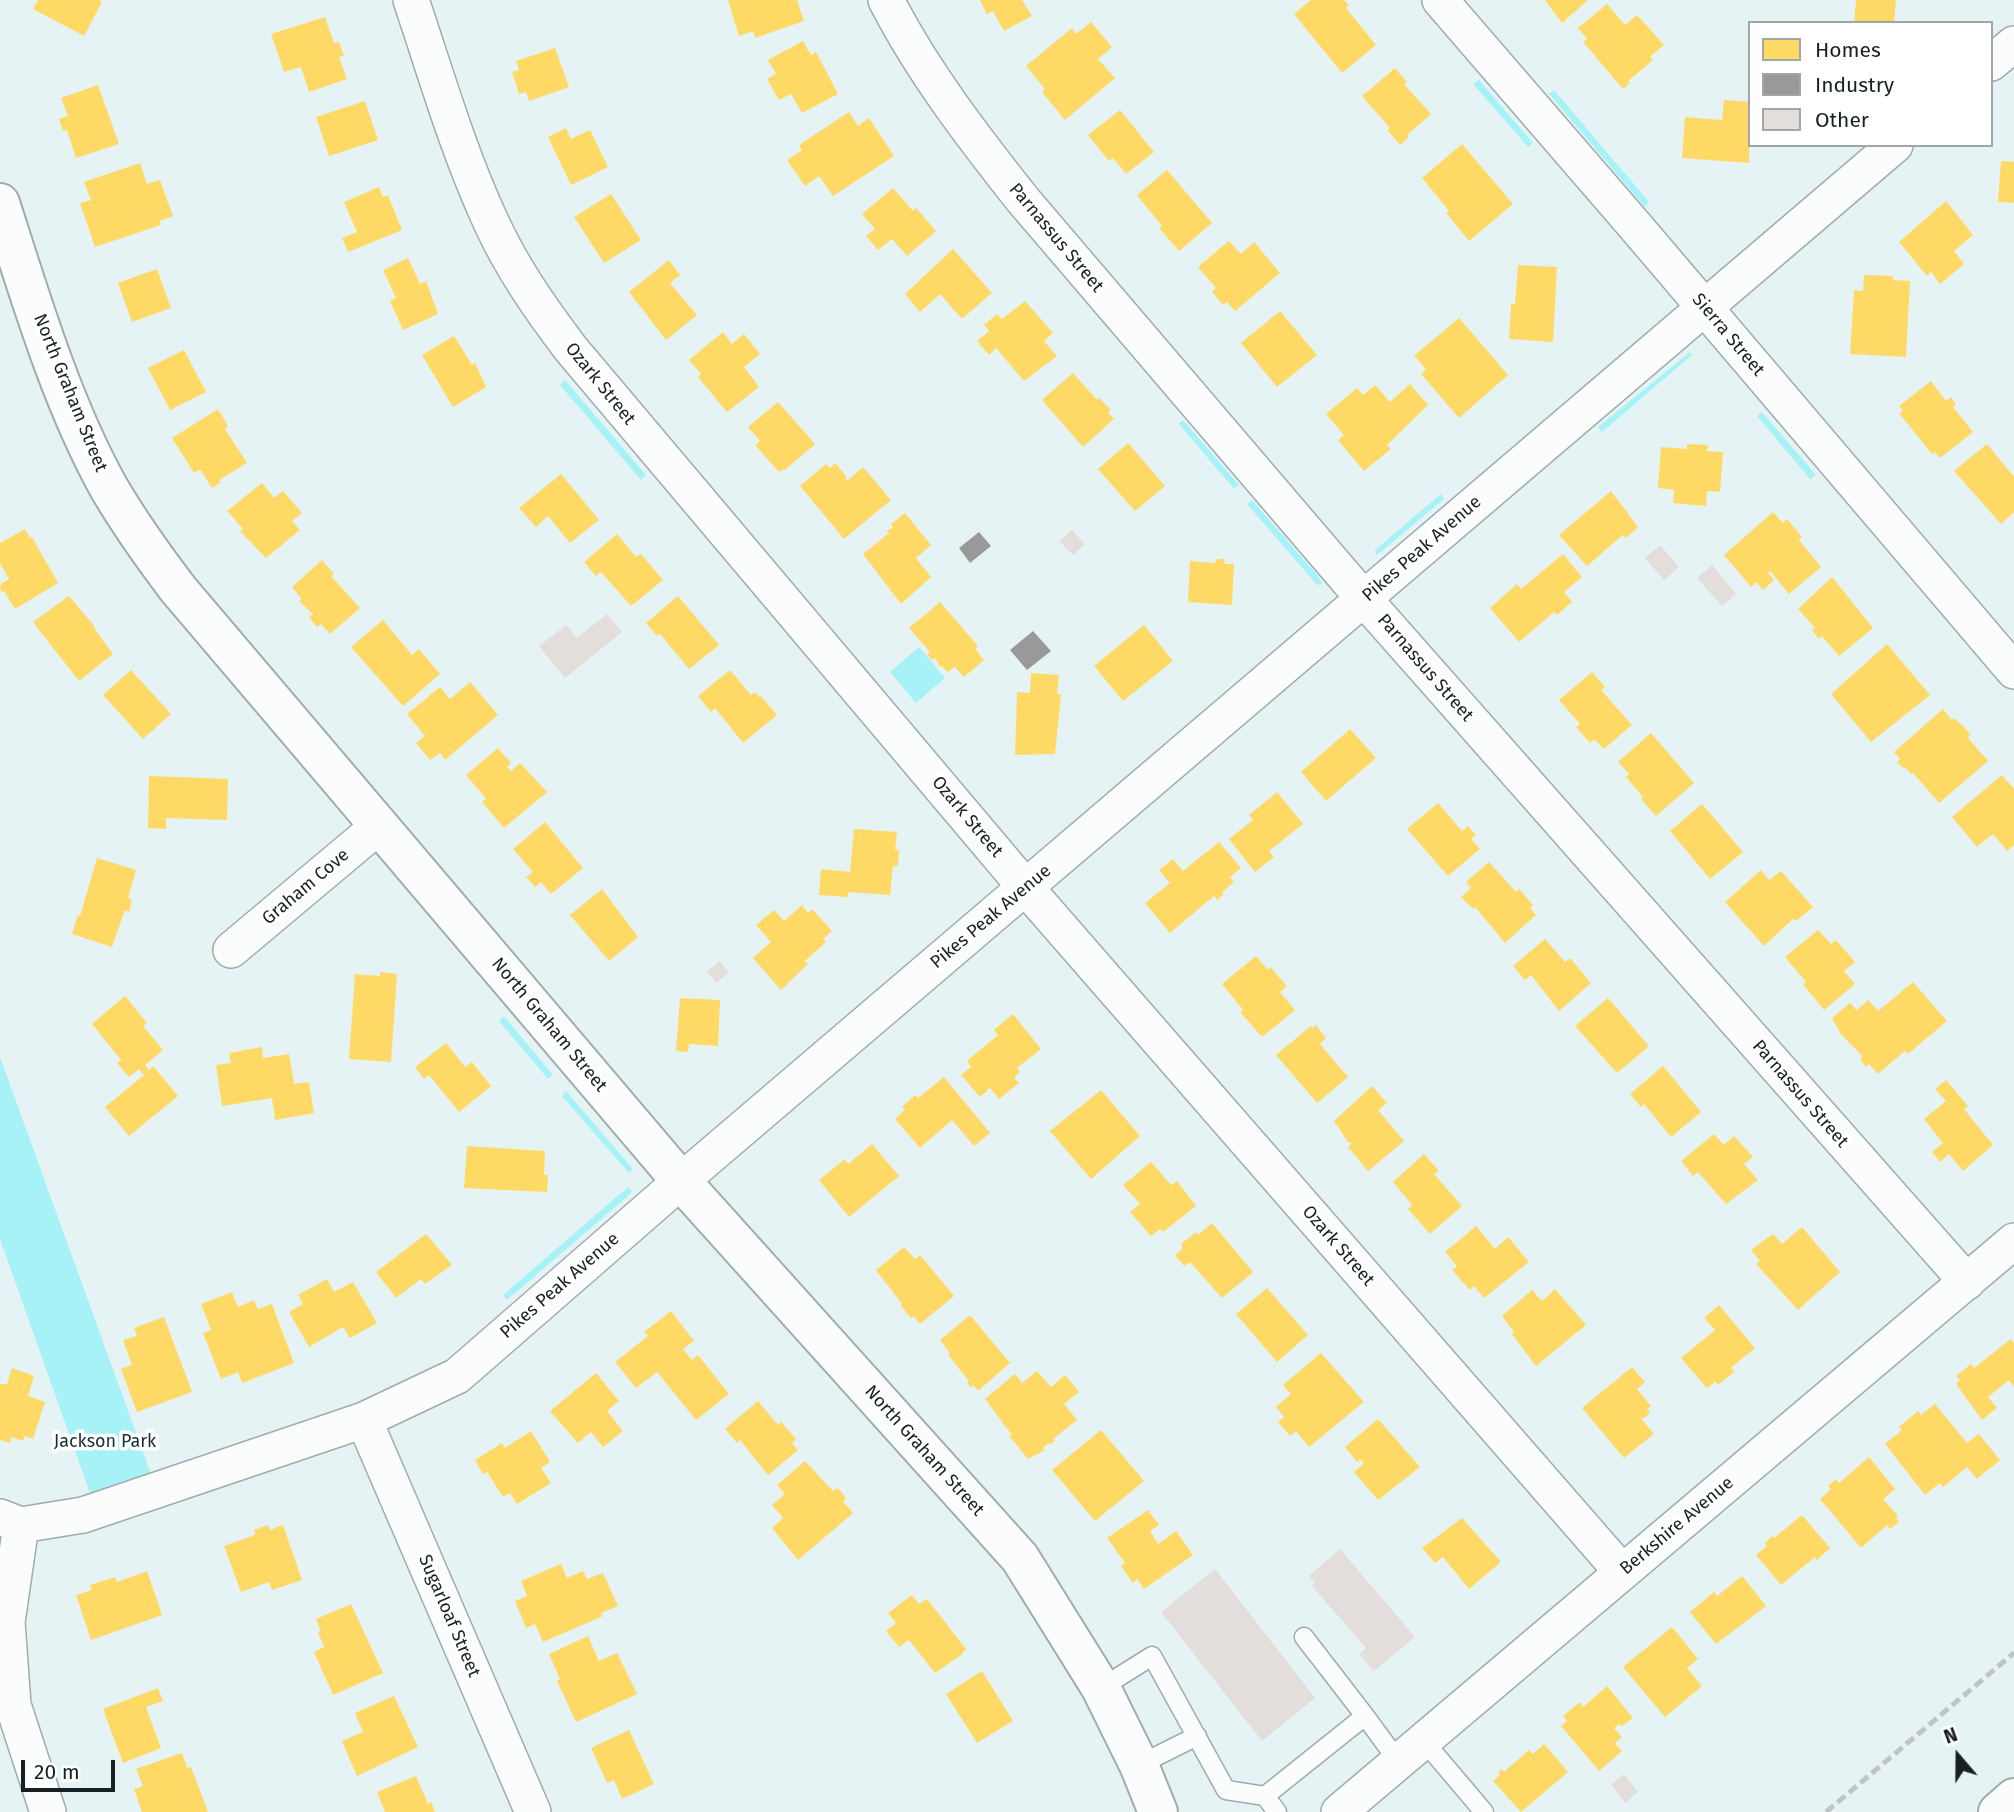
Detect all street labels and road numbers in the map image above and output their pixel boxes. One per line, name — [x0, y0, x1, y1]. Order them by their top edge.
street label: Parnassus Street — [1004, 179, 1108, 297]
street label: Sierra Street — [1687, 289, 1769, 381]
street label: North Graham Street — [28, 311, 112, 475]
street label: Ozark Street — [560, 339, 640, 429]
street label: Pikes Peak Avenue — [1358, 491, 1486, 607]
street label: Parnassus Street — [1372, 610, 1478, 726]
street label: Ozark Street — [927, 772, 1007, 862]
street label: Graham Cove — [258, 844, 354, 930]
street label: Pikes Peak Avenue — [926, 860, 1056, 974]
street label: North Graham Street — [487, 954, 611, 1096]
street label: Parnassus Street — [1747, 1036, 1853, 1152]
street label: Ozark Street — [1297, 1201, 1379, 1291]
street label: Pikes Peak Avenue — [496, 1228, 624, 1344]
street label: North Graham Street — [860, 1381, 988, 1521]
street label: Berkshire Avenue — [1616, 1472, 1738, 1580]
street label: Sugarloaf Street — [413, 1551, 485, 1681]

